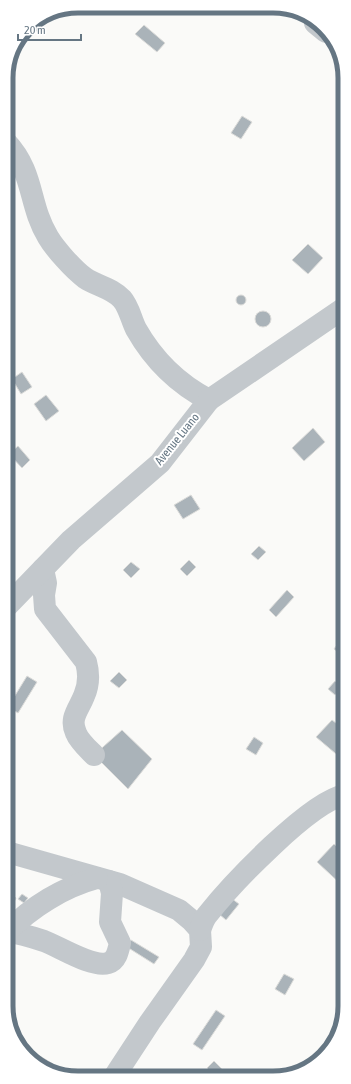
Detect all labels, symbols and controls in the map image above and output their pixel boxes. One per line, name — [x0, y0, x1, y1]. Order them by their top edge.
scale bar — [18, 16, 81, 42]
text: 20 m — [24, 23, 46, 37]
street label: Avenue Luano — [152, 410, 202, 468]

